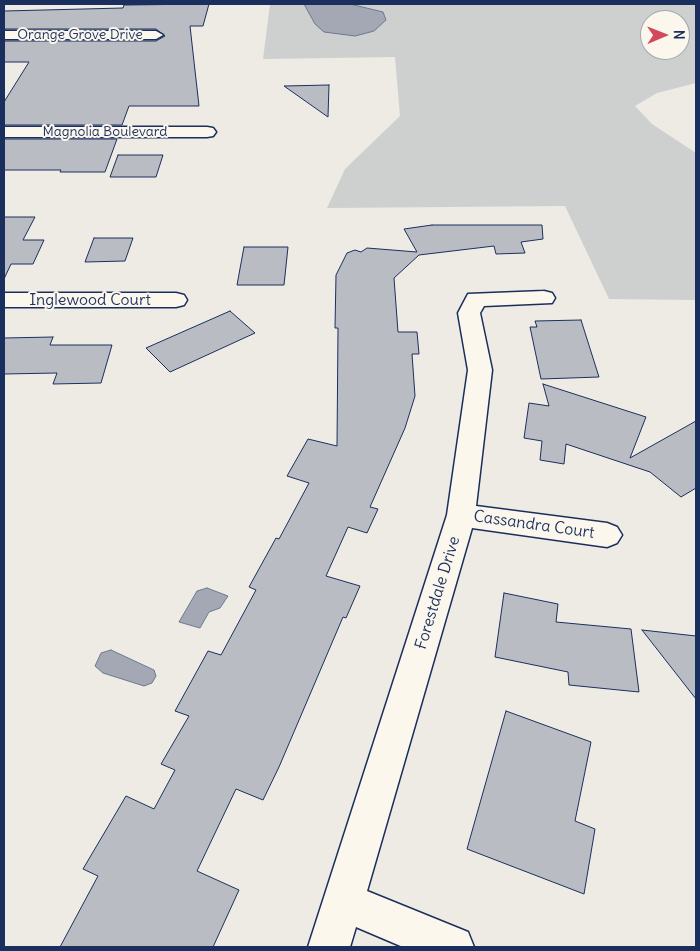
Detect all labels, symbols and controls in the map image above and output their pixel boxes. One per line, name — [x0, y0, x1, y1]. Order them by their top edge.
north arrow — [640, 10, 690, 60]
street label: Orange Grove Drive — [17, 27, 143, 43]
text: N — [670, 30, 688, 40]
street label: Magnolia Boulevard — [43, 124, 167, 140]
street label: Inglewood Court — [29, 290, 151, 310]
street label: Cassandra Court — [472, 507, 596, 543]
street label: Forestdale Drive — [412, 534, 464, 652]

